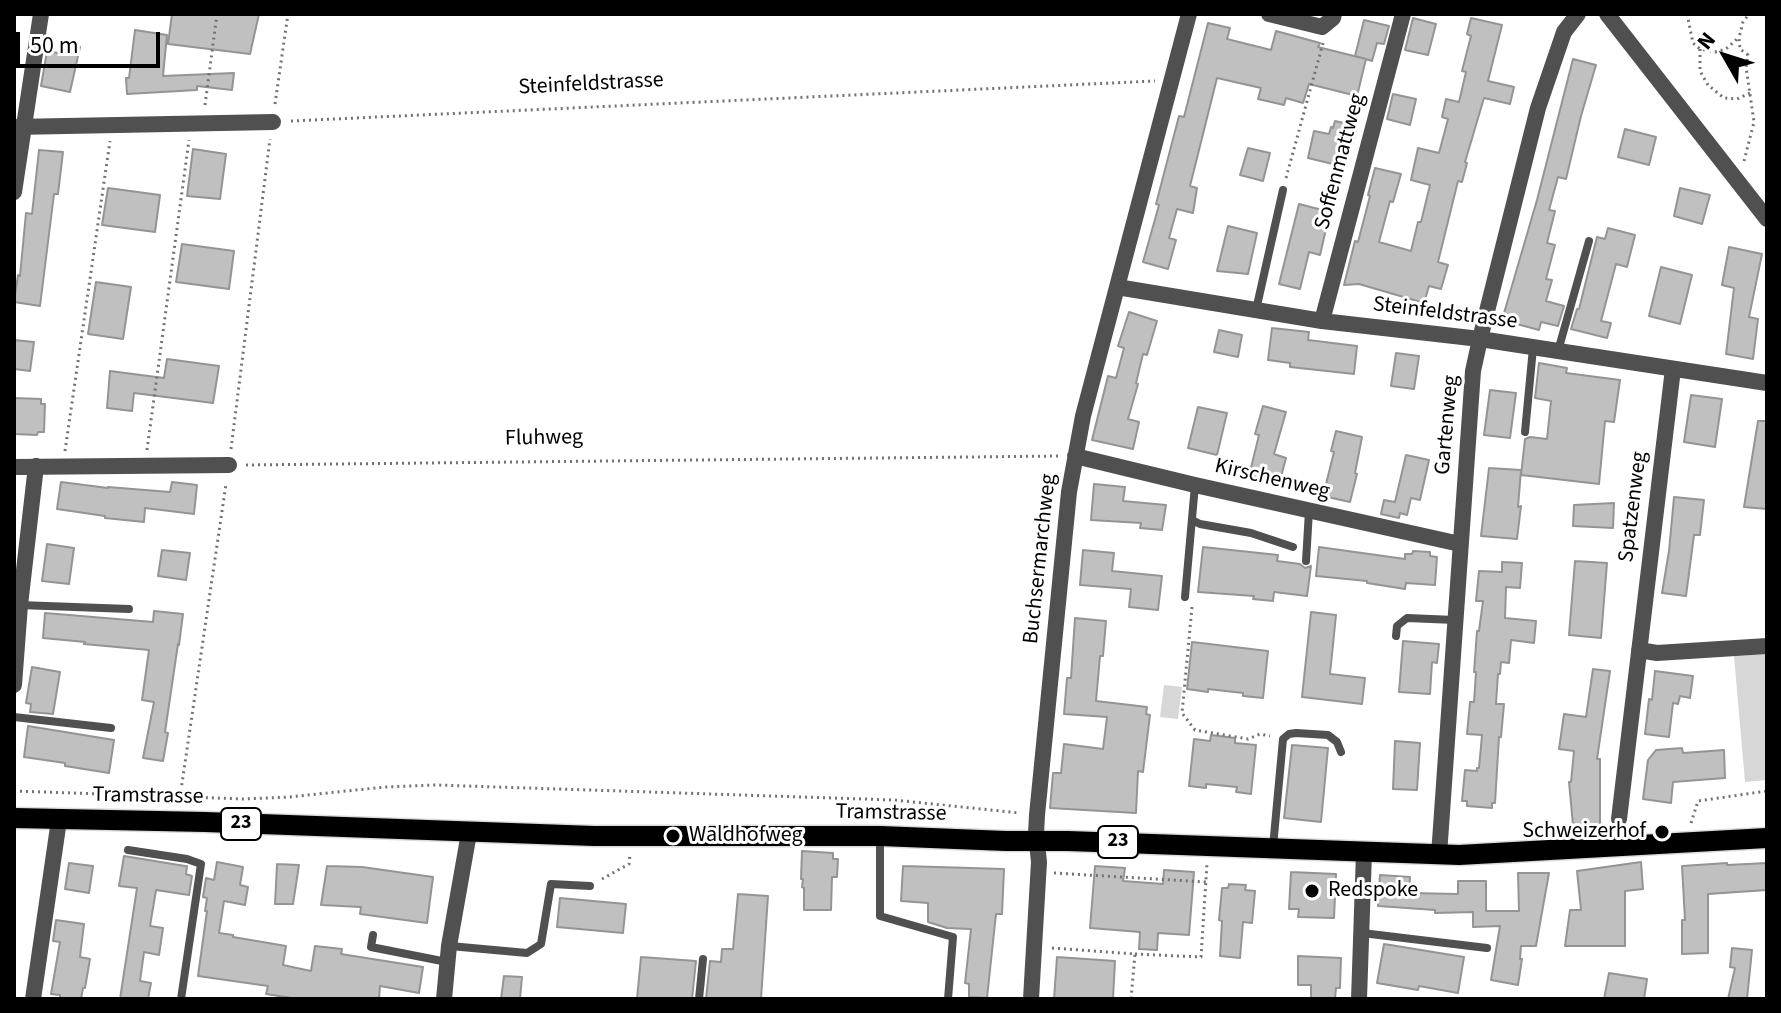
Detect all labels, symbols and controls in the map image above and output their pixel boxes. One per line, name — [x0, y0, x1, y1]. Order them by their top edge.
scale bar — [20, 16, 164, 66]
north arrow — [1685, 16, 1765, 96]
text: N — [1689, 25, 1723, 57]
text: 50 m — [30, 28, 79, 63]
street label: Steinfeldstrasse — [518, 68, 664, 102]
street label: Soffenmattweg — [1310, 91, 1372, 233]
street label: Steinfeldstrasse — [1371, 292, 1519, 336]
street label: Gartenweg — [1430, 374, 1466, 476]
street label: Fluhweg — [505, 425, 583, 453]
street label: Spatzenweg — [1614, 450, 1654, 564]
street label: Kirschenweg — [1212, 454, 1332, 506]
street label: Buchsermarchweg — [1019, 473, 1063, 645]
street label: Tramstrasse — [92, 783, 204, 811]
street label: Tramstrasse — [835, 800, 947, 828]
road number: 23 — [221, 808, 261, 840]
place label: Schweizerhof — [1522, 819, 1646, 845]
place label: Waldhofweg — [689, 823, 803, 849]
marker: Schweizerhof — [1653, 823, 1671, 841]
road number: 23 — [1098, 826, 1138, 858]
marker: Waldhofweg — [664, 827, 682, 845]
place label: Redspoke — [1328, 878, 1418, 904]
marker: Redspoke — [1303, 882, 1321, 900]

